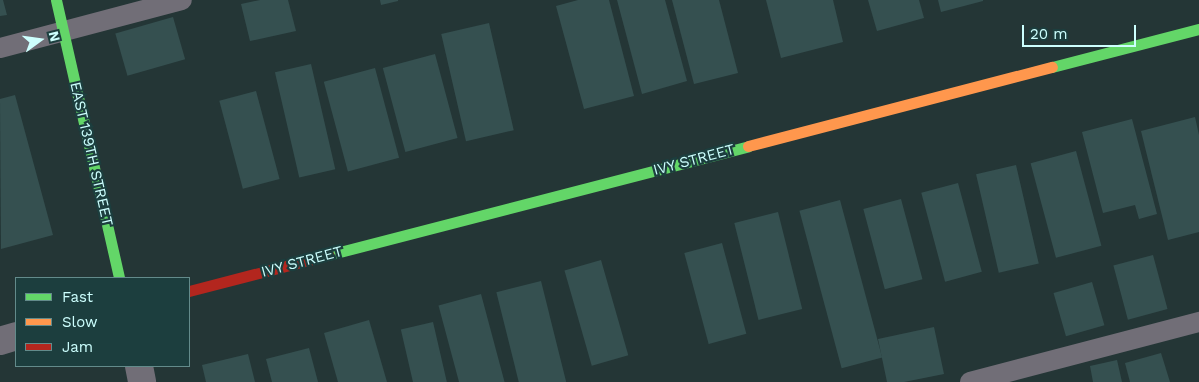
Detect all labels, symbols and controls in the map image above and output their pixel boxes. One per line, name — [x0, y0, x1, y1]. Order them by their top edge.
north arrow — [15, 15, 65, 65]
scale bar — [1024, 15, 1138, 47]
text: 20 m — [1030, 25, 1068, 43]
text: N — [46, 29, 64, 43]
street label: EAST 139TH STREET — [66, 80, 116, 228]
street label: IVY STREET — [651, 140, 737, 180]
street label: IVY STREET — [259, 242, 345, 282]
legend — [15, 277, 190, 367]
text: Fast — [62, 288, 93, 306]
text: Slow — [62, 313, 98, 331]
text: Jam — [62, 338, 93, 356]

